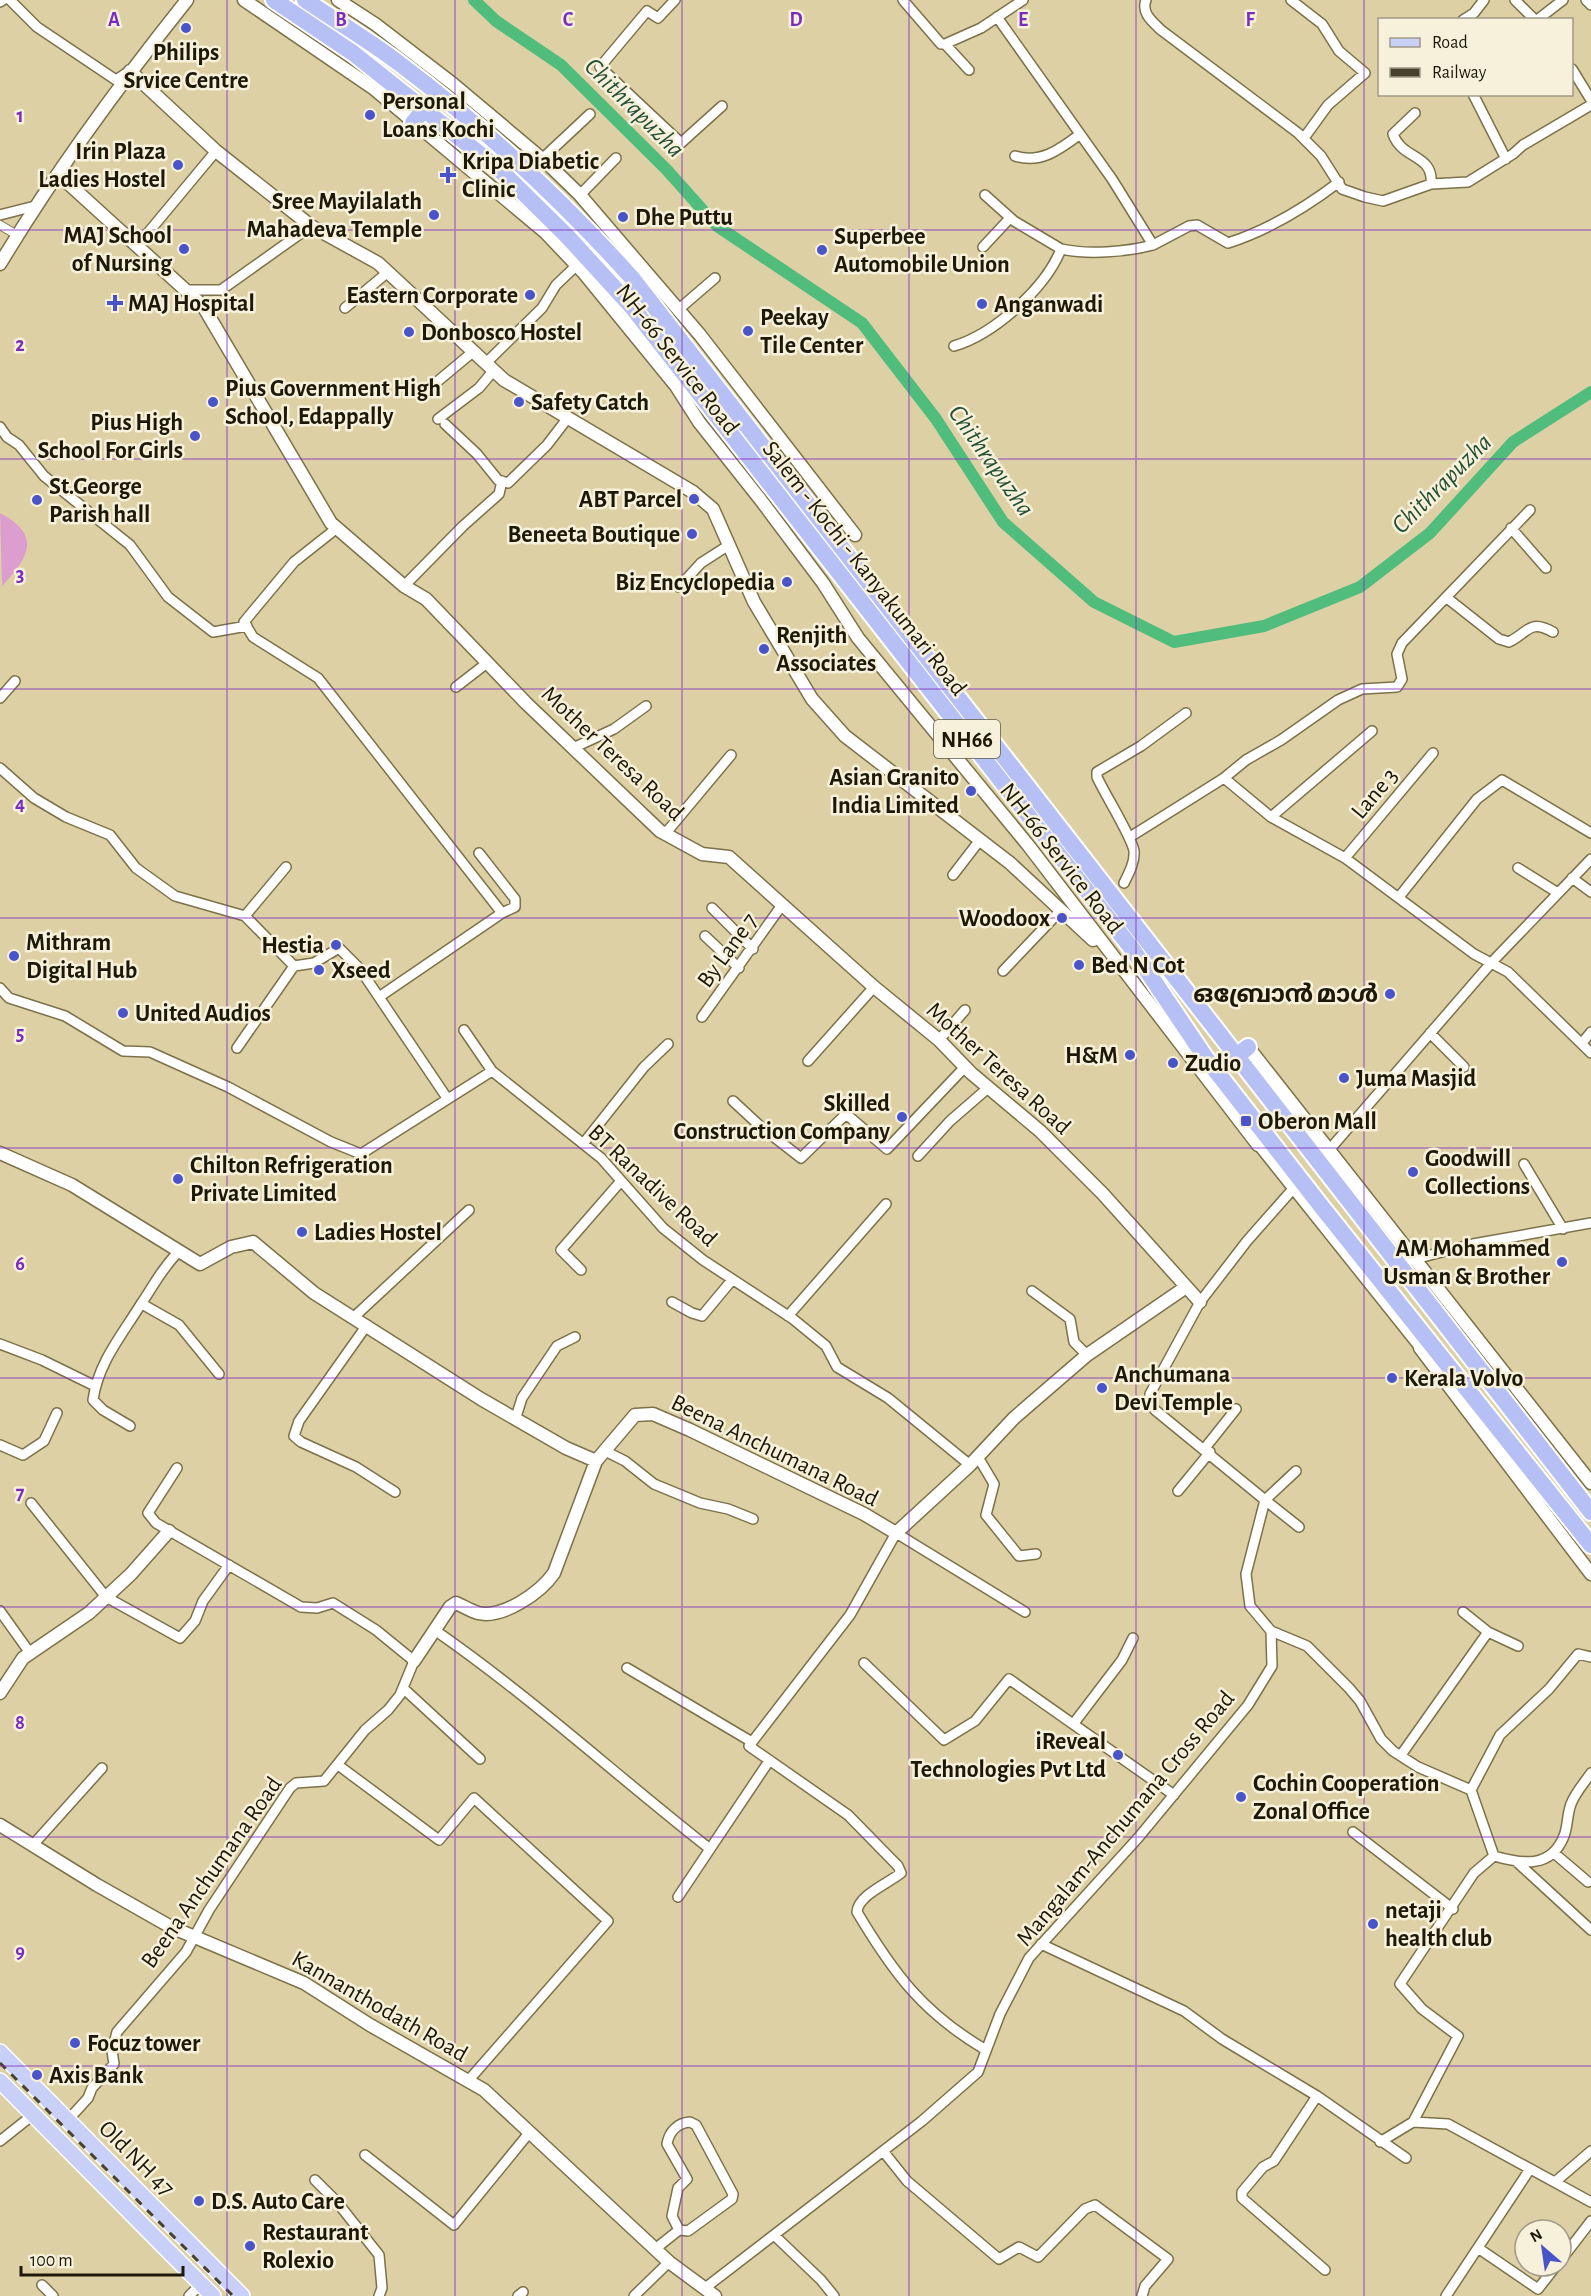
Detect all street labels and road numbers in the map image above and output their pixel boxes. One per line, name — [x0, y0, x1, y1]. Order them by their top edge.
street label: NH-66 Service Road — [611, 280, 743, 439]
street label: Salem - Kochi - Kanyakumari Road — [758, 437, 971, 700]
street label: Mother Teresa Road — [537, 682, 688, 826]
road number: NH66 — [934, 720, 1000, 758]
street label: Lane 3 — [1347, 764, 1403, 824]
street label: NH-66 Service Road — [995, 779, 1127, 938]
street label: By Lane 7 — [693, 909, 763, 992]
street label: Mother Teresa Road — [922, 998, 1075, 1140]
street label: BT Ranadive Road — [583, 1120, 721, 1251]
street label: Beena Anchumana Road — [667, 1390, 882, 1511]
street label: Mangalam-Anchumana Cross Road — [1012, 1687, 1239, 1951]
street label: Beena Anchumana Road — [137, 1773, 287, 1973]
street label: Kannanthodath Road — [287, 1947, 472, 2067]
street label: Old NH 47 — [94, 2116, 179, 2201]

